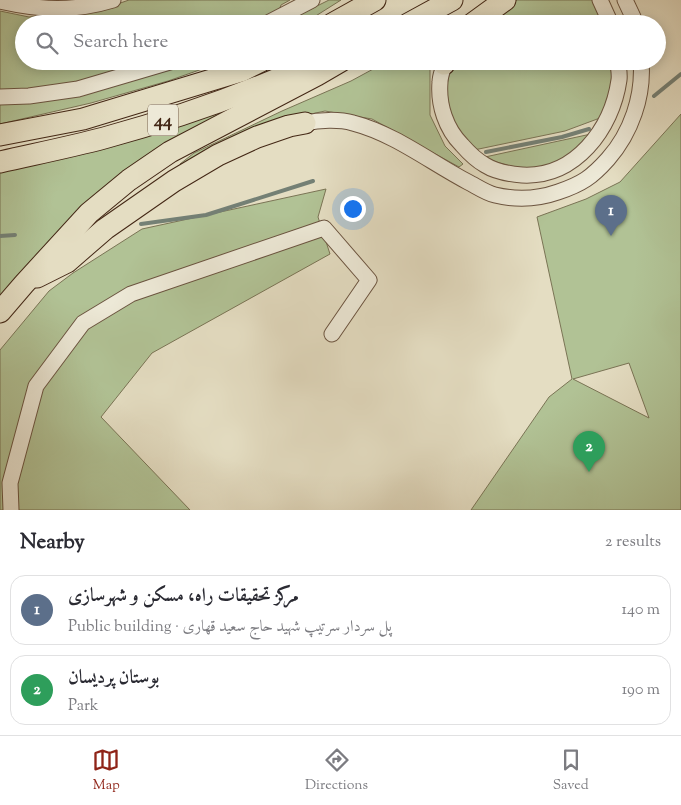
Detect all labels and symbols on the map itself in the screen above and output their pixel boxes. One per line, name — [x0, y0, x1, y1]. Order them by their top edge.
road number: 44 — [148, 104, 178, 136]
pin: 1 — [595, 195, 627, 236]
your location — [340, 196, 366, 222]
pin: 2 — [573, 431, 605, 472]

